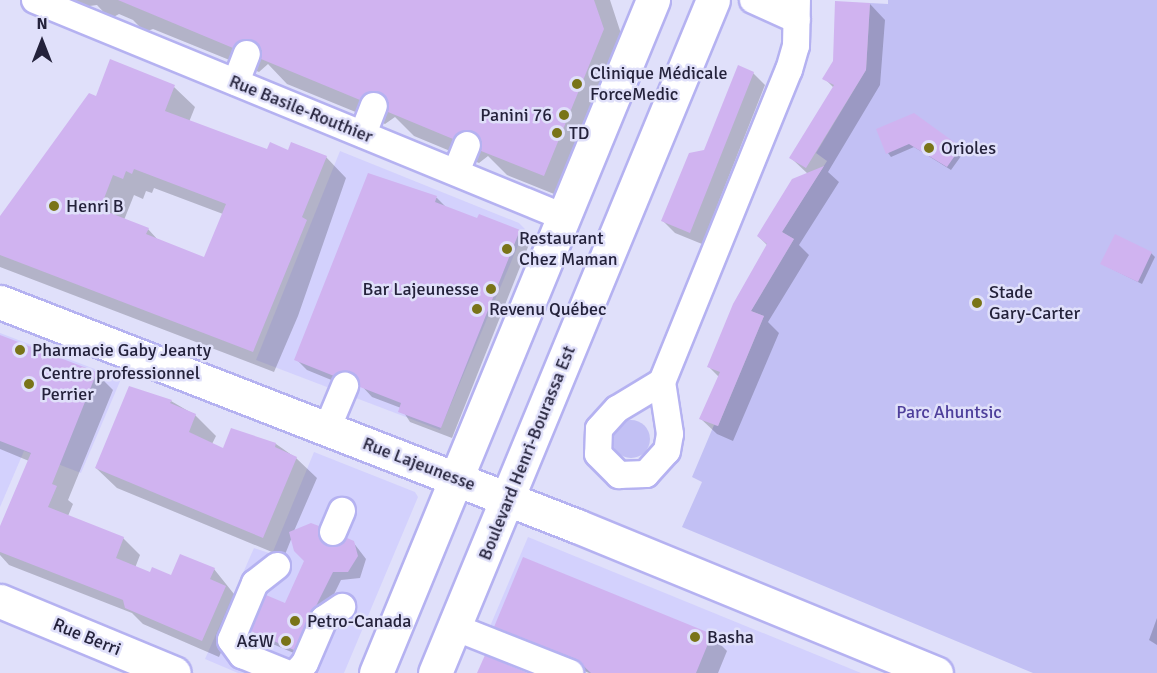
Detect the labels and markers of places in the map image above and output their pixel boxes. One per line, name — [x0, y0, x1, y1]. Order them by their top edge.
place label: Clinique Médicale ForceMedic — [590, 63, 728, 106]
marker: Clinique Médicale ForceMedic — [568, 75, 586, 93]
place label: Panini 76 — [480, 104, 552, 126]
marker: Panini 76 — [557, 108, 571, 122]
place label: TD — [569, 122, 590, 144]
marker: TD — [550, 126, 564, 140]
place label: Orioles — [941, 137, 996, 159]
marker: Orioles — [922, 141, 936, 155]
place label: Henri B — [66, 195, 124, 217]
marker: Henri B — [47, 199, 61, 213]
place label: Restaurant Chez Maman — [519, 228, 618, 270]
marker: Restaurant Chez Maman — [500, 242, 514, 256]
place label: Bar Lajeunesse — [363, 278, 479, 300]
marker: Bar Lajeunesse — [484, 282, 498, 296]
place label: Stade Gary-Carter — [989, 282, 1080, 324]
marker: Stade Gary-Carter — [970, 296, 984, 310]
place label: Revenu Québec — [489, 298, 606, 320]
marker: Revenu Québec — [470, 302, 484, 316]
place label: Pharmacie Gaby Jeanty — [32, 339, 211, 361]
marker: Pharmacie Gaby Jeanty — [13, 343, 27, 357]
place label: Centre professionnel Perrier — [41, 363, 200, 406]
marker: Centre professionnel Perrier — [22, 377, 36, 391]
place label: Petro-Canada — [307, 610, 411, 632]
marker: Petro-Canada — [288, 614, 302, 628]
place label: Basha — [707, 626, 754, 648]
place label: A&W — [236, 630, 274, 652]
marker: Basha — [688, 630, 702, 644]
marker: A&W — [279, 634, 293, 648]

